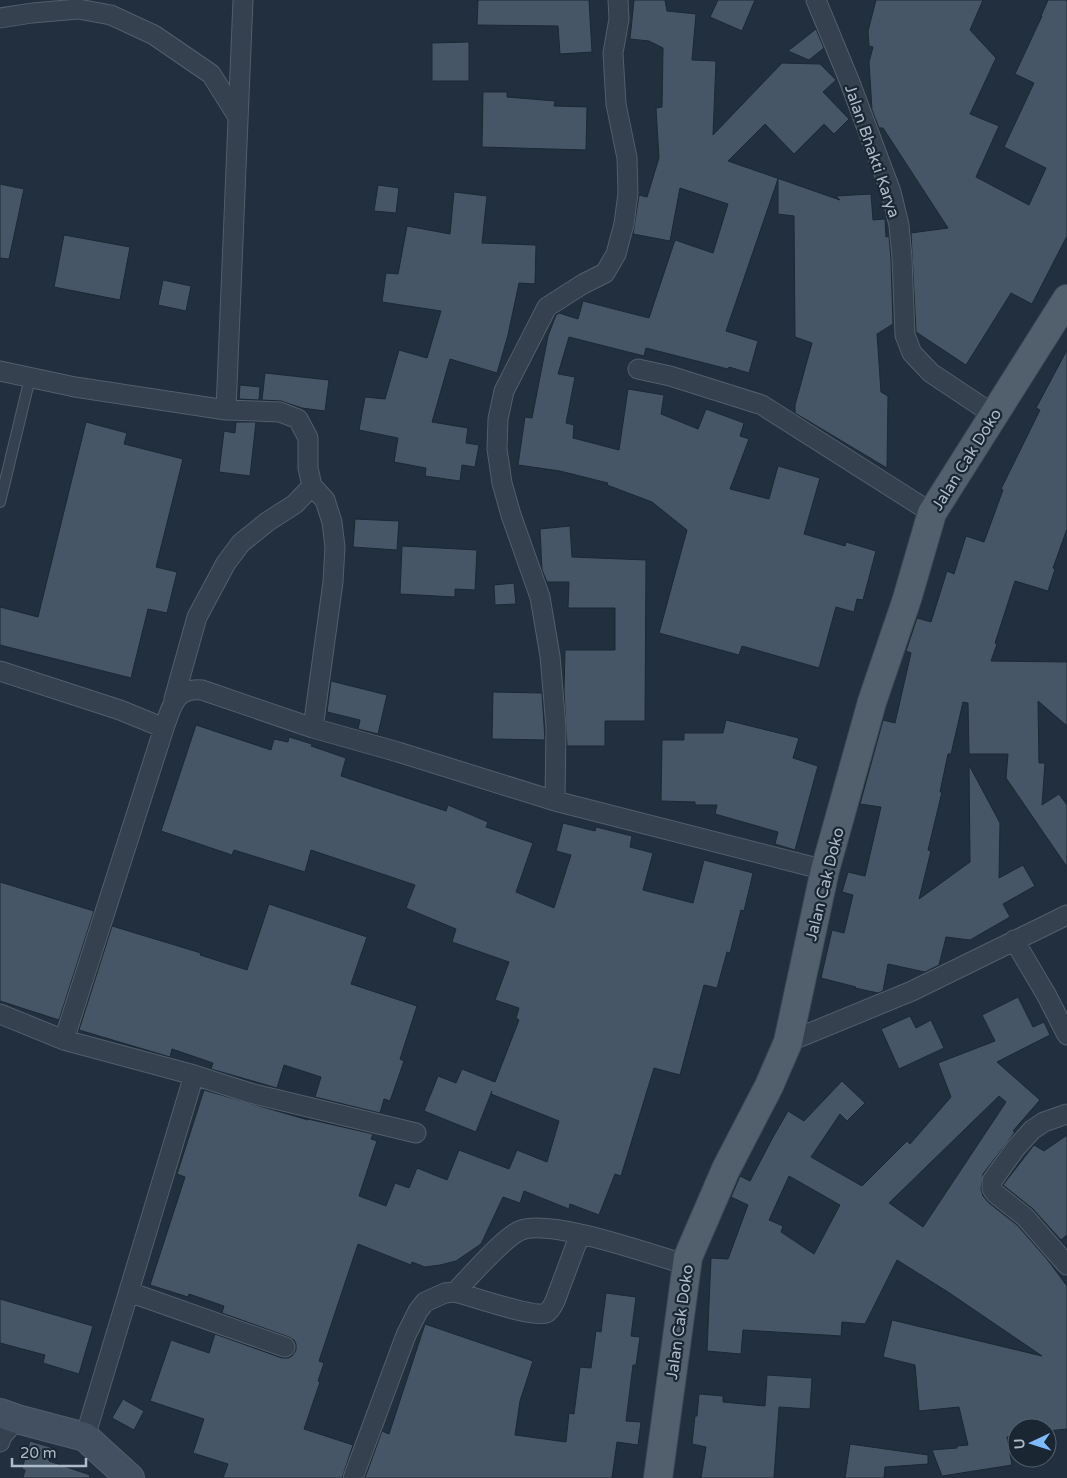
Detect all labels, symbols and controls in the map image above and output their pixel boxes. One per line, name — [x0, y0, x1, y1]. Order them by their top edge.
street label: Jalan Bhakti Karya — [840, 82, 904, 220]
street label: Jalan Cak Doko — [928, 405, 1006, 514]
street label: Jalan Cak Doko — [801, 826, 849, 943]
street label: Jalan Cak Doko — [662, 1263, 698, 1381]
north arrow — [1007, 1418, 1057, 1468]
scale bar — [12, 1436, 86, 1468]
text: U — [1011, 1438, 1028, 1450]
text: 20 m — [20, 1444, 57, 1462]

